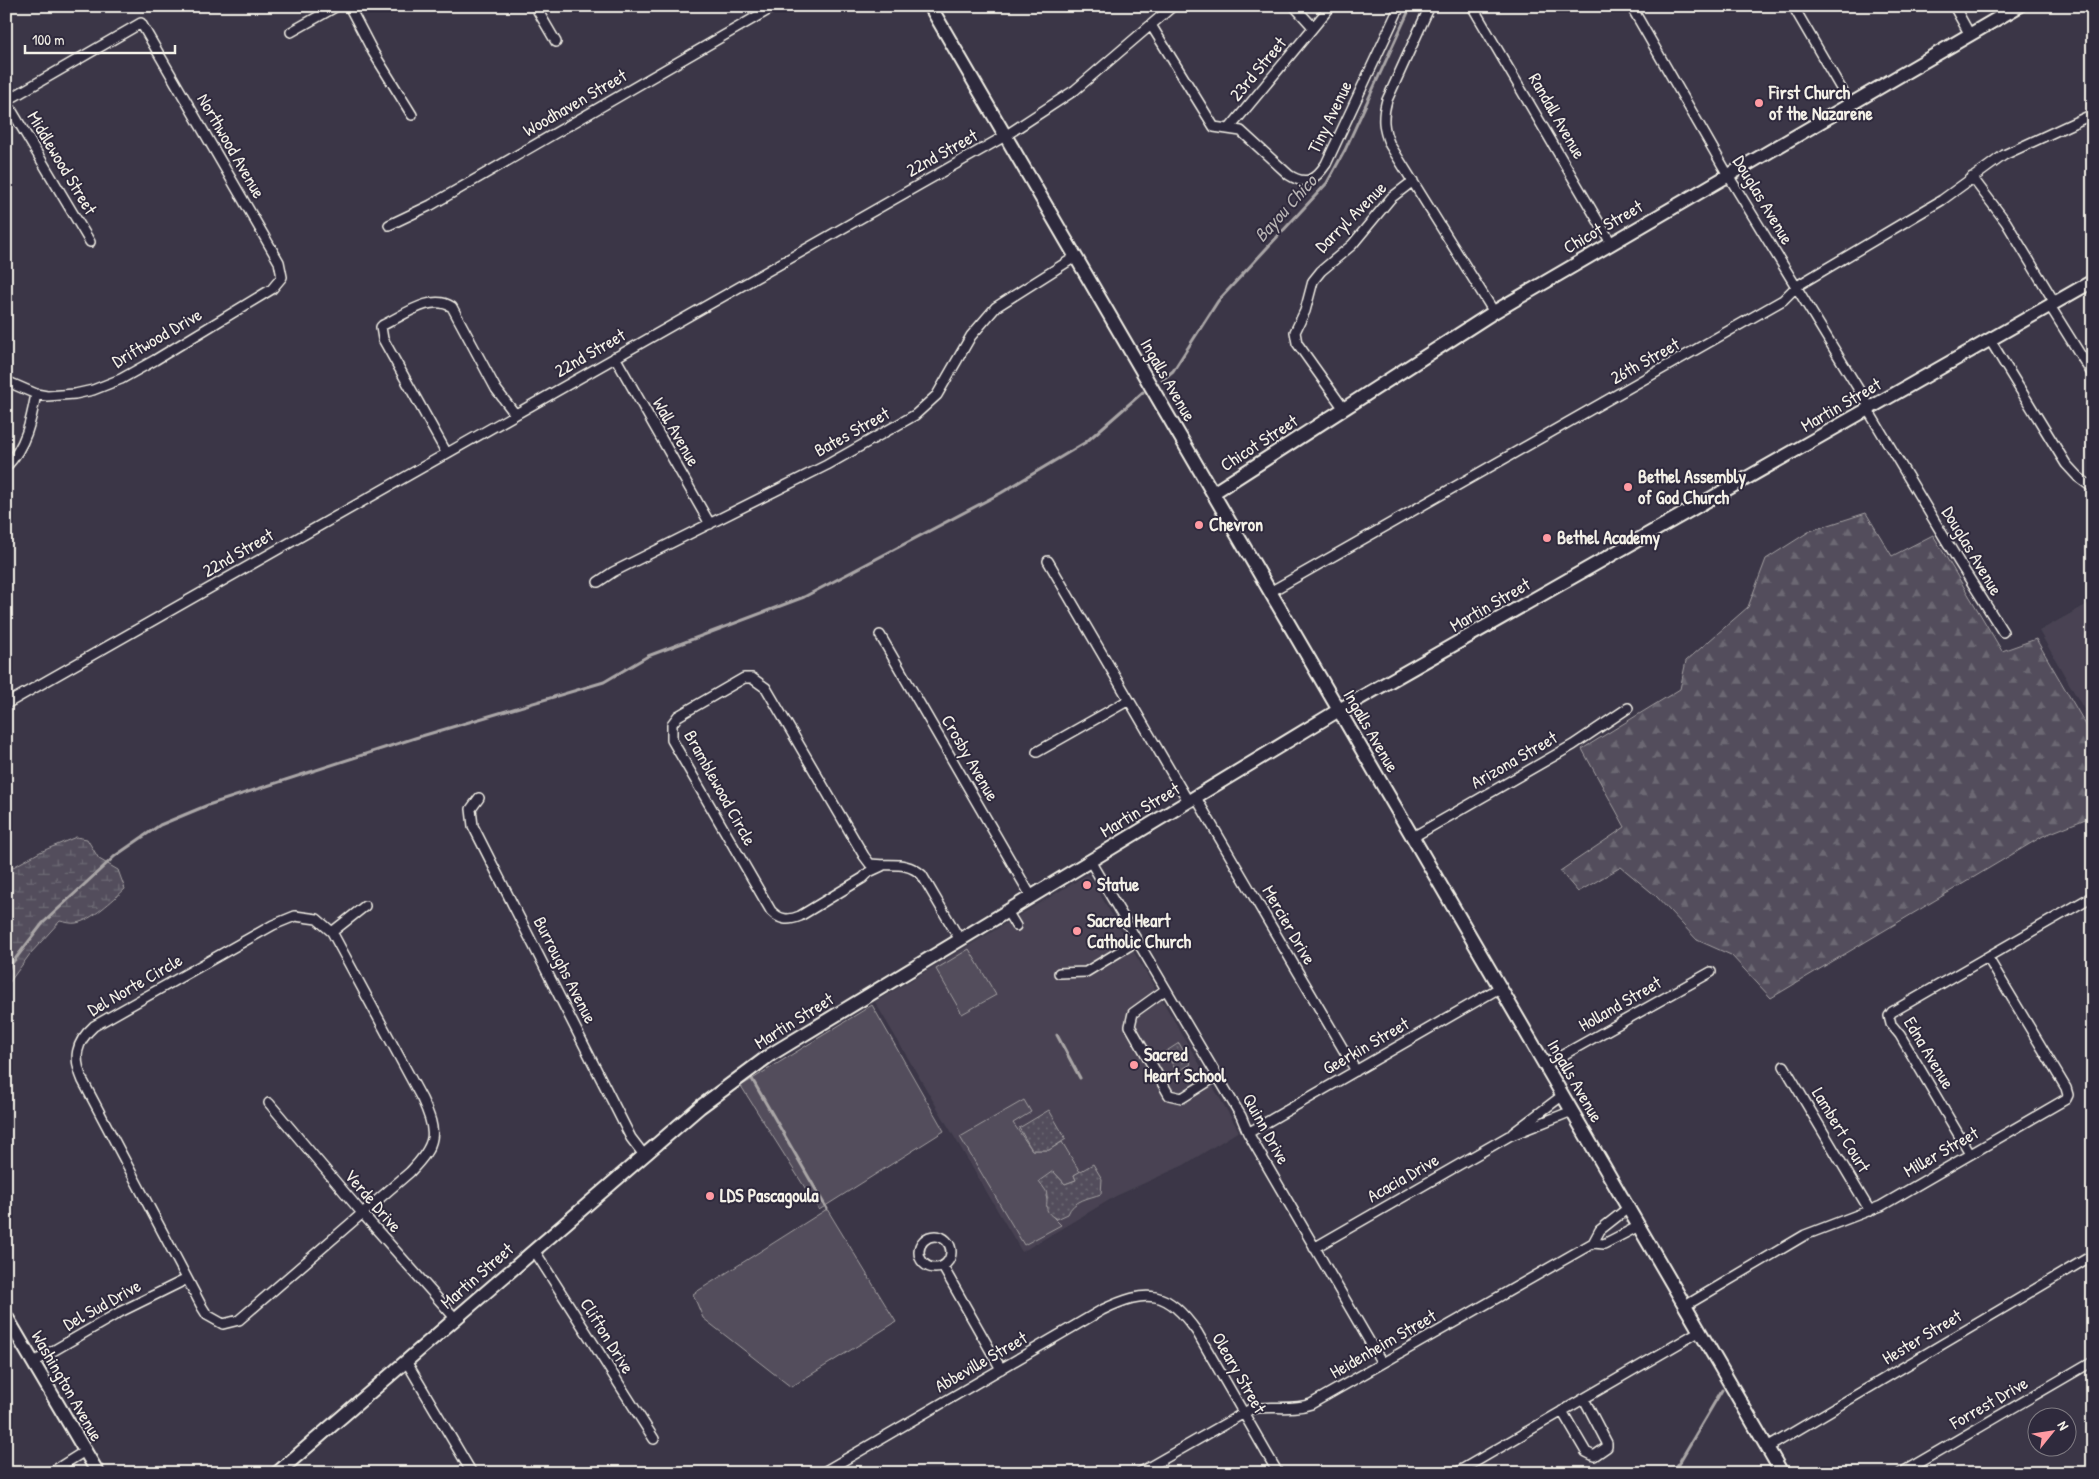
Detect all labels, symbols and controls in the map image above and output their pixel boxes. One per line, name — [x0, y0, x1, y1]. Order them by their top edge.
scale bar — [25, 22, 175, 54]
text: 100 m — [32, 29, 65, 50]
street label: 23rd Street — [1223, 31, 1292, 106]
street label: Woodhaven Street — [518, 62, 632, 142]
street label: Randall Avenue — [1523, 68, 1592, 163]
street label: Tiny Avenue — [1301, 76, 1358, 157]
place label: First Church of the Nazarene — [1768, 80, 1874, 126]
street label: Northwood Avenue — [191, 89, 272, 203]
marker: First Church of the Nazarene — [1753, 97, 1765, 109]
street label: Middlewood Street — [22, 106, 104, 220]
street label: 22nd Street — [902, 122, 983, 182]
street label: Douglas Avenue — [1727, 151, 1800, 249]
water label: Bayou Chico — [1248, 168, 1323, 247]
street label: Darryl Avenue — [1309, 175, 1392, 258]
street label: Chicot Street — [1558, 193, 1648, 259]
street label: Driftwood Drive — [107, 302, 206, 373]
street label: 22nd Street — [550, 322, 630, 383]
street label: 26th Street — [1606, 331, 1684, 390]
street label: Ingalls Avenue — [1135, 334, 1202, 426]
street label: Martin Street — [1796, 371, 1886, 438]
street label: Wall Avenue — [647, 393, 706, 471]
street label: Bates Street — [810, 400, 895, 462]
street label: Chicot Street — [1215, 408, 1303, 477]
place label: Bethel Assembly of God Church — [1638, 464, 1746, 510]
marker: Bethel Assembly of God Church — [1622, 481, 1634, 493]
street label: Douglas Avenue — [1936, 502, 2009, 600]
place label: Chevron — [1209, 512, 1263, 537]
marker: Chevron — [1193, 519, 1205, 531]
street label: 22nd Street — [198, 522, 278, 583]
place label: Bethel Academy — [1557, 525, 1660, 551]
marker: Bethel Academy — [1541, 532, 1553, 544]
street label: Martin Street — [1445, 571, 1535, 638]
street label: Ingalls Avenue — [1338, 685, 1405, 777]
street label: Crosby Avenue — [936, 710, 1005, 805]
street label: Arizona Street — [1466, 724, 1562, 794]
street label: Bramblewood Circle — [678, 726, 763, 850]
street label: Martin Street — [1095, 775, 1185, 843]
place label: Statue — [1097, 872, 1140, 897]
marker: Statue — [1081, 879, 1093, 891]
street label: Mercier Drive — [1257, 880, 1322, 969]
place label: Sacred Heart Catholic Church — [1087, 908, 1191, 954]
street label: Burroughs Avenue — [528, 912, 603, 1028]
marker: Sacred Heart Catholic Church — [1071, 925, 1083, 937]
street label: Del Norte Circle — [83, 947, 187, 1022]
street label: Holland Street — [1574, 969, 1666, 1037]
street label: Martin Street — [749, 986, 839, 1055]
street label: Geerkin Street — [1318, 1010, 1414, 1080]
street label: Edna Avenue — [1898, 1012, 1961, 1093]
street label: Ingalls Avenue — [1542, 1035, 1609, 1127]
place label: Sacred Heart School — [1144, 1042, 1227, 1088]
marker: Sacred Heart School — [1128, 1059, 1140, 1071]
street label: Lambert Court — [1806, 1082, 1877, 1178]
street label: Quinn Drive — [1237, 1089, 1296, 1169]
street label: Miller Street — [1899, 1120, 1983, 1183]
street label: Acacia Drive — [1362, 1147, 1443, 1208]
street label: Verde Drive — [339, 1164, 408, 1238]
place label: LDS Pascagoula — [720, 1183, 820, 1209]
marker: LDS Pascagoula — [704, 1190, 716, 1202]
street label: Martin Street — [435, 1236, 519, 1314]
street label: Del Sud Drive — [58, 1273, 145, 1336]
street label: Clifton Drive — [574, 1293, 640, 1378]
street label: Heidenheim Street — [1325, 1303, 1441, 1384]
street label: Hester Street — [1877, 1303, 1967, 1370]
street label: Abbeville Street — [930, 1325, 1032, 1398]
street label: Washington Avenue — [26, 1326, 109, 1446]
street label: Oleary Street — [1206, 1328, 1273, 1418]
street label: Forrest Drive — [1944, 1370, 2032, 1435]
north arrow — [2026, 1406, 2076, 1456]
text: N — [2054, 1417, 2074, 1434]

